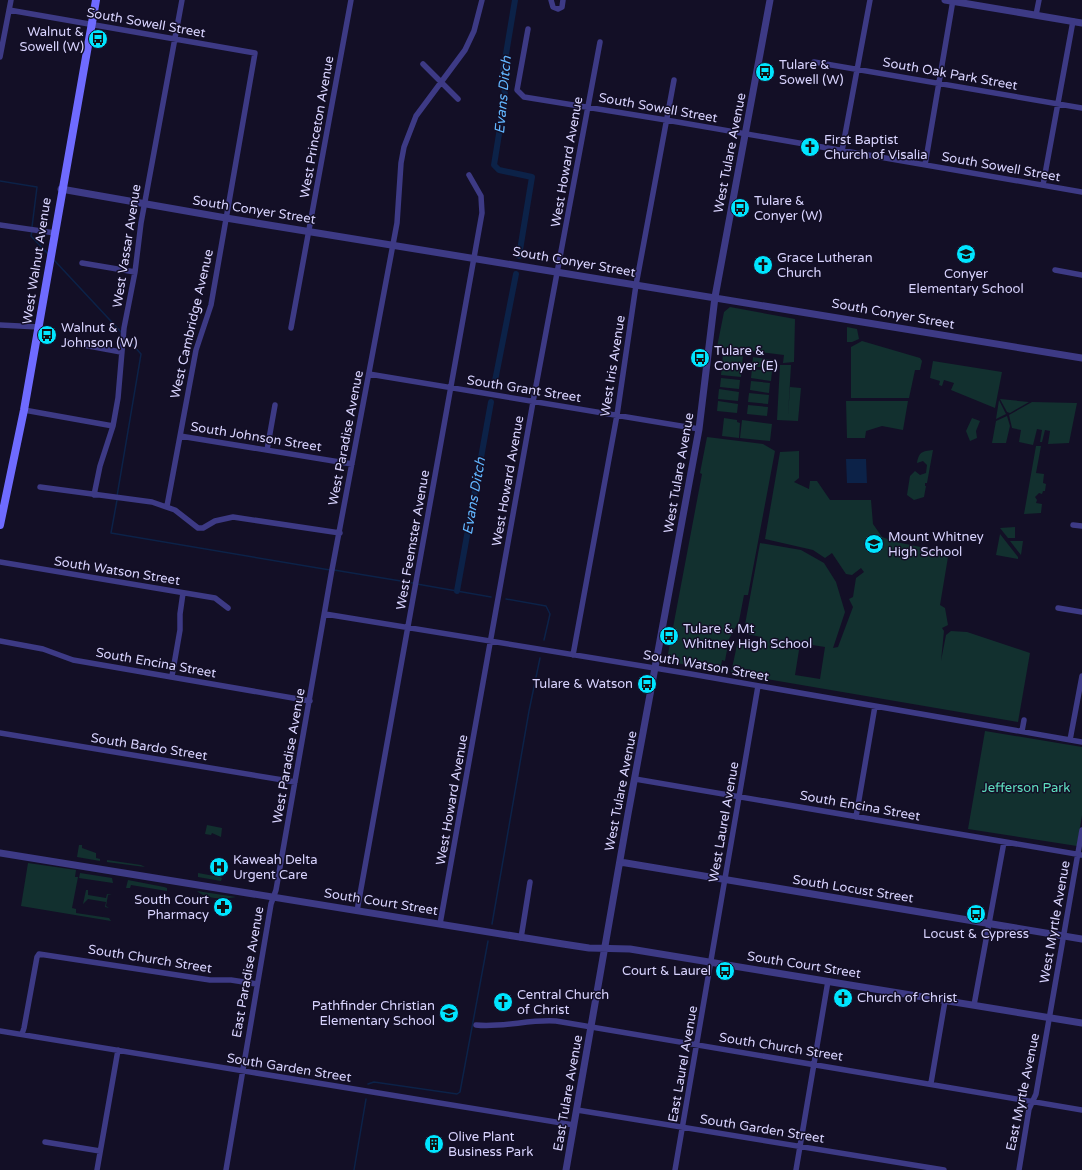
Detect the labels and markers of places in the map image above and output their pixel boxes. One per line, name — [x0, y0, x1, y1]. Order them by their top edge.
place label: Walnut & Sowell (W) — [20, 24, 84, 55]
bus stop icon: Walnut & Sowell (W) — [87, 28, 109, 50]
place label: Tulare & Sowell (W) — [779, 57, 844, 88]
bus stop icon: Tulare & Sowell (W) — [754, 61, 776, 83]
place label: First Baptist Church of Visalia — [824, 132, 927, 163]
church icon: First Baptist Church of Visalia — [799, 136, 821, 158]
place label: Tulare & Conyer (W) — [754, 193, 822, 224]
bus stop icon: Tulare & Conyer (W) — [729, 197, 751, 219]
school or university icon: Conyer Elementary School — [955, 243, 977, 265]
place label: Grace Lutheran Church — [777, 250, 873, 281]
church icon: Grace Lutheran Church — [752, 254, 774, 276]
place label: Conyer Elementary School — [908, 266, 1024, 297]
place label: Walnut & Johnson (W) — [61, 320, 138, 351]
bus stop icon: Walnut & Johnson (W) — [36, 324, 58, 346]
place label: Tulare & Conyer (E) — [714, 343, 778, 374]
bus stop icon: Tulare & Conyer (E) — [689, 347, 711, 369]
place label: Mount Whitney High School — [888, 529, 984, 560]
school or university icon: Mount Whitney High School — [863, 533, 885, 555]
place label: Tulare & Mt Whitney High School — [683, 621, 812, 652]
bus stop icon: Tulare & Mt Whitney High School — [658, 625, 680, 647]
bus stop icon: Tulare & Watson — [636, 673, 658, 695]
place label: Tulare & Watson — [532, 676, 633, 692]
place label: Kaweah Delta Urgent Care — [233, 852, 317, 883]
hospital icon: Kaweah Delta Urgent Care — [208, 856, 230, 878]
place label: South Court Pharmacy — [134, 892, 209, 923]
pharmacy icon: South Court Pharmacy — [212, 896, 234, 918]
bus stop icon: Locust & Cypress — [965, 903, 987, 925]
place label: Locust & Cypress — [923, 926, 1029, 942]
bus stop icon: Court & Laurel — [714, 960, 736, 982]
place label: Court & Laurel — [622, 963, 711, 979]
place label: Central Church of Christ — [517, 987, 609, 1018]
church icon: Church of Christ — [832, 987, 854, 1009]
place label: Church of Christ — [857, 990, 957, 1006]
church icon: Central Church of Christ — [492, 991, 514, 1013]
place label: Pathfinder Christian Elementary School — [312, 998, 435, 1029]
school or university icon: Pathfinder Christian Elementary School — [438, 1002, 460, 1024]
place label: Olive Plant Business Park — [448, 1129, 533, 1160]
building icon: Olive Plant Business Park — [423, 1133, 445, 1155]

